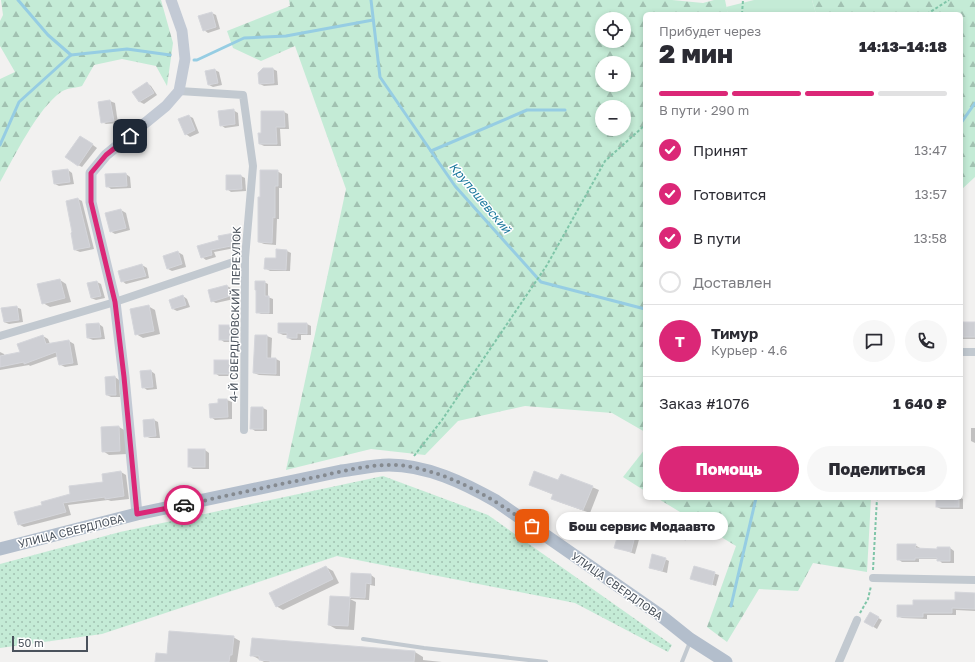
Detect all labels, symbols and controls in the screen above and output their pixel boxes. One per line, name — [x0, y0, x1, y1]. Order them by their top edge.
map controls — [595, 12, 631, 136]
button: locate — [595, 12, 631, 48]
text: Прибудет через — [659, 23, 761, 39]
text: 14:13–14:18 — [859, 37, 947, 55]
text: 2 мин — [659, 38, 733, 69]
button: + — [595, 56, 631, 92]
button: − — [595, 100, 631, 136]
text: В пути · 290 m — [659, 102, 749, 118]
pin — [113, 119, 147, 153]
icon: home — [119, 125, 141, 147]
icon: check — [659, 139, 681, 161]
text: Принят — [693, 141, 748, 159]
text: 13:47 — [914, 142, 947, 158]
water label: Крупошевский — [446, 159, 515, 237]
icon: check — [659, 183, 681, 205]
text: Готовится — [693, 185, 766, 203]
text: 13:57 — [915, 186, 947, 202]
street label: 4-Й СВЕРДЛОВСКИЙ ПЕРЕУЛОК — [226, 226, 243, 402]
icon: check — [659, 227, 681, 249]
text: В пути — [693, 229, 741, 247]
text: 13:58 — [914, 230, 947, 246]
text: Доставлен — [693, 273, 772, 291]
button: chat — [853, 320, 895, 362]
button: phone — [905, 320, 947, 362]
text: Тимур — [711, 324, 758, 342]
text: Т — [675, 332, 685, 350]
text: Курьер · 4.6 — [711, 342, 787, 358]
text: Заказ #1076 — [659, 394, 749, 412]
text: 1 640 ₽ — [893, 394, 947, 412]
button: Помощь — [659, 446, 799, 492]
button: Поделиться — [807, 446, 947, 492]
courier — [164, 485, 204, 525]
icon: car — [173, 494, 195, 516]
pin — [515, 509, 549, 543]
street label: УЛИЦА СВЕРДЛОВА — [17, 511, 126, 550]
callout: Бош сервис Модаавто — [556, 512, 728, 540]
icon: bag — [521, 515, 543, 537]
text: Бош сервис Модаавто — [569, 518, 715, 534]
street label: УЛИЦА СВЕРДЛОВА — [569, 549, 666, 622]
scale bar — [12, 634, 88, 653]
text: 50 m — [18, 636, 44, 649]

